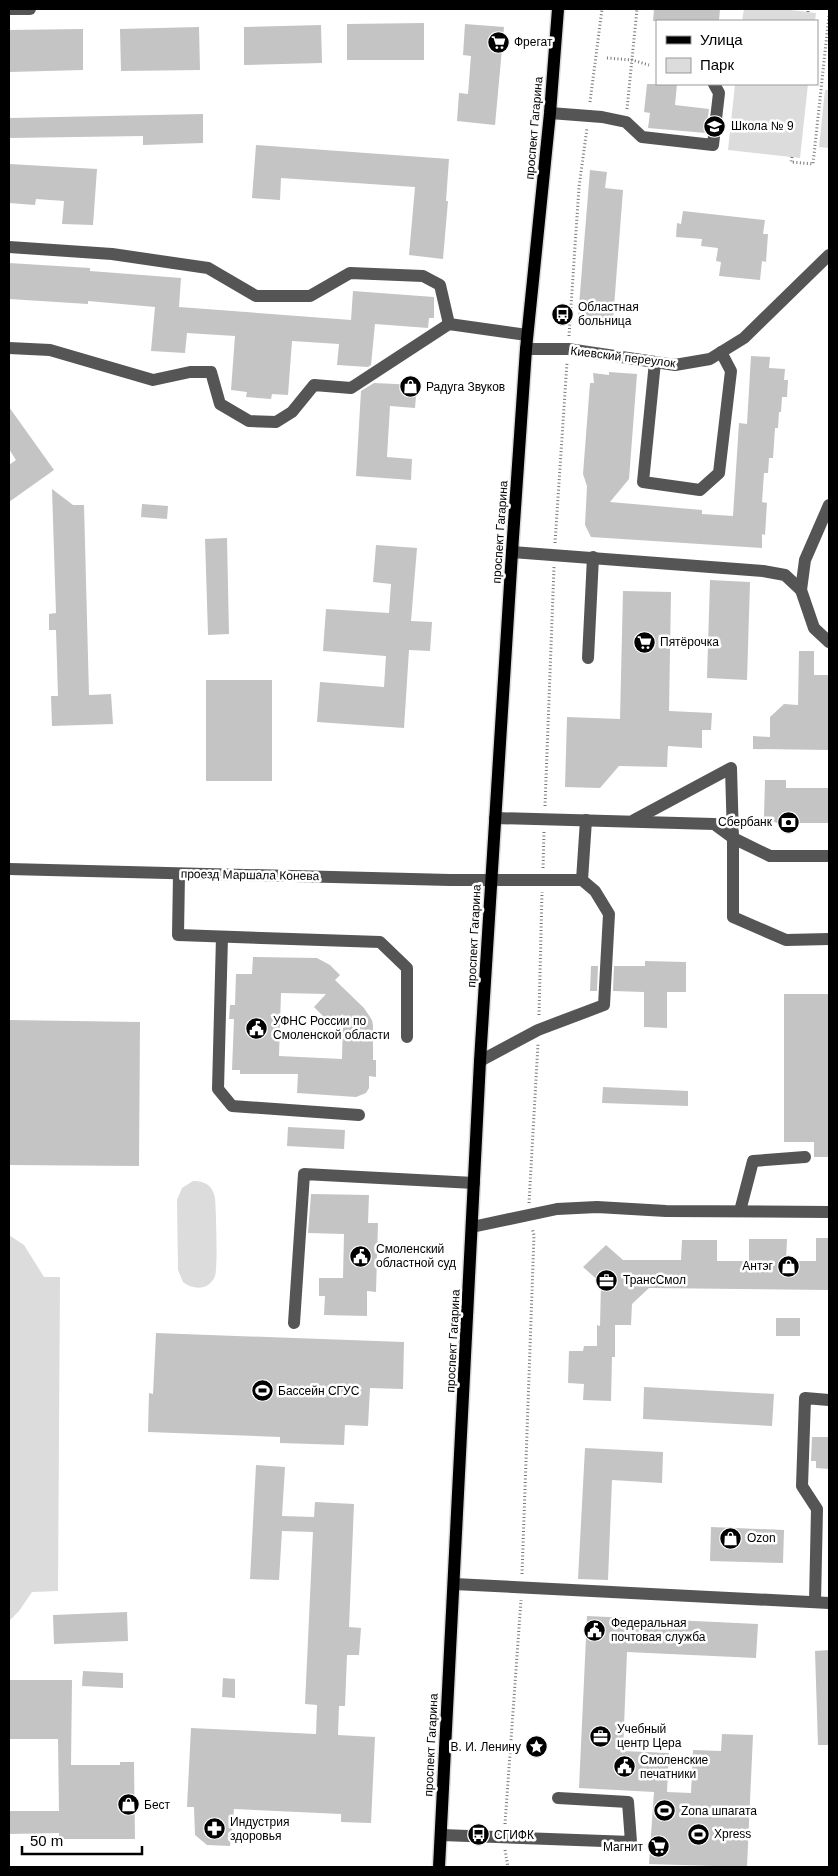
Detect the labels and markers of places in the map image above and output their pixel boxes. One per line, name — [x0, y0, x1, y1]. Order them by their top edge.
supermarket icon: Фрегат — [486, 30, 510, 54]
place label: Фрегат — [514, 35, 553, 49]
school or university icon: Школа № 9 — [703, 114, 727, 138]
place label: Школа № 9 — [731, 119, 794, 133]
place label: Областная больница — [578, 300, 639, 328]
bus stop icon: Областная больница — [550, 302, 574, 326]
shop icon: Радуга Звуков — [398, 375, 422, 399]
place label: Радуга Звуков — [426, 380, 505, 394]
supermarket icon: Пятёрочка — [632, 630, 656, 654]
place label: Пятёрочка — [660, 635, 719, 649]
bank icon: Сбербанк — [776, 810, 800, 834]
place label: Сбербанк — [718, 815, 773, 829]
place label: УФНС России по Смоленской области — [273, 1014, 390, 1042]
public building icon: УФНС России по Смоленской области — [245, 1016, 269, 1040]
place label: Смоленский областной суд — [376, 1242, 456, 1270]
public building icon: Смоленский областной суд — [348, 1244, 372, 1268]
shop icon: Антэг — [777, 1254, 801, 1278]
place label: Антэг — [742, 1259, 774, 1273]
office icon: ТрансСмол — [595, 1268, 619, 1292]
place label: ТрансСмол — [623, 1273, 686, 1287]
sports icon: Бассейн СГУС — [250, 1379, 274, 1403]
place label: Бассейн СГУС — [278, 1384, 360, 1398]
shop icon: Ozon — [719, 1526, 743, 1550]
place label: Ozon — [747, 1531, 776, 1545]
place label: Федеральная почтовая служба — [611, 1616, 706, 1644]
public building icon: Федеральная почтовая служба — [583, 1618, 607, 1642]
place label: Учебный центр Цера — [617, 1722, 682, 1750]
office icon: Учебный центр Цера — [589, 1724, 613, 1748]
place icon: В. И. Ленину — [525, 1735, 549, 1759]
place label: В. И. Ленину — [451, 1740, 521, 1754]
place label: Смоленские печатники — [640, 1753, 709, 1781]
public building icon: Смоленские печатники — [612, 1755, 636, 1779]
shop icon: Бест — [116, 1793, 140, 1817]
place label: Бест — [144, 1798, 171, 1812]
sports icon: Zona шпагата — [653, 1799, 677, 1823]
place label: Zona шпагата — [681, 1804, 757, 1818]
place label: Индустрия здоровья — [230, 1815, 290, 1843]
pharmacy icon: Индустрия здоровья — [202, 1817, 226, 1841]
sports icon: Xpress — [686, 1822, 710, 1846]
bus stop icon: СГИФК — [466, 1823, 490, 1847]
place label: Xpress — [714, 1827, 751, 1841]
place label: СГИФК — [494, 1828, 534, 1842]
supermarket icon: Магнит — [647, 1835, 671, 1859]
place label: Магнит — [603, 1840, 643, 1854]

